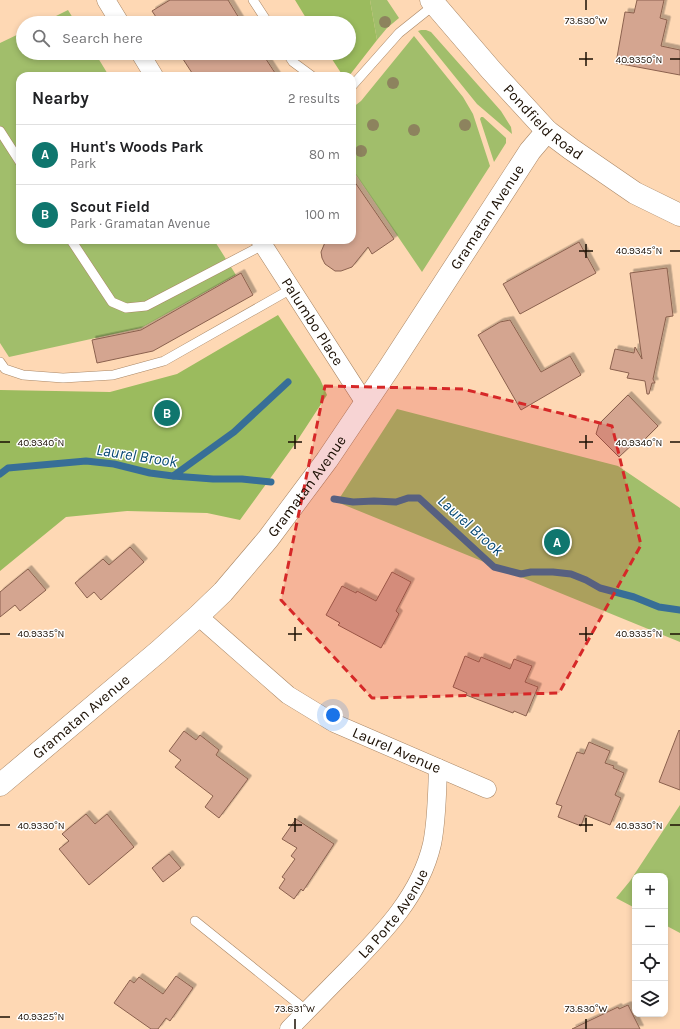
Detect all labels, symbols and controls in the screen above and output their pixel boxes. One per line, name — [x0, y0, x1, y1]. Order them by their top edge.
text: 73.830°W — [565, 15, 607, 27]
search box — [16, 16, 356, 60]
icon: search — [30, 27, 52, 49]
text: Search here — [62, 29, 143, 47]
text: 40.9350°N — [616, 54, 662, 66]
street label: Pondfield Road — [499, 80, 586, 163]
text: Nearby — [32, 88, 89, 108]
text: 2 results — [288, 91, 340, 106]
text: Hunt's Woods Park — [70, 138, 203, 156]
text: A — [41, 147, 49, 162]
text: 80 m — [309, 147, 340, 162]
text: Park — [70, 156, 96, 171]
street label: Gramatan Avenue — [446, 161, 528, 273]
text: Scout Field — [70, 198, 150, 216]
text: B — [41, 207, 49, 222]
text: 100 m — [305, 207, 340, 222]
text: Park · Gramatan Avenue — [70, 216, 210, 231]
text: 40.9345°N — [616, 245, 662, 257]
street label: Palumbo Place — [278, 274, 347, 369]
pin: B — [154, 398, 180, 428]
street label: Gramatan Avenue — [264, 432, 350, 541]
text: 40.9340°N — [18, 437, 64, 449]
text: 40.9340°N — [616, 437, 662, 449]
water label: Laurel Brook — [95, 440, 180, 471]
water label: Laurel Brook — [434, 491, 508, 560]
pin: A — [544, 527, 570, 557]
text: 40.9335°N — [18, 628, 64, 640]
text: 40.9335°N — [616, 628, 662, 640]
street label: Gramatan Avenue — [29, 671, 133, 763]
your location — [323, 705, 343, 725]
street label: Laurel Avenue — [350, 723, 444, 777]
text: 40.9330°N — [17, 820, 65, 832]
text: 40.9330°N — [615, 820, 663, 832]
street label: La Porte Avenue — [354, 866, 432, 962]
map controls — [632, 873, 668, 1017]
button: + — [632, 873, 668, 909]
button: − — [632, 909, 668, 945]
button: locate — [632, 945, 668, 981]
button: layers — [632, 981, 668, 1017]
text: 73.831°W — [275, 1003, 315, 1015]
text: 73.830°W — [565, 1003, 607, 1015]
text: 40.9325°N — [18, 1011, 64, 1023]

